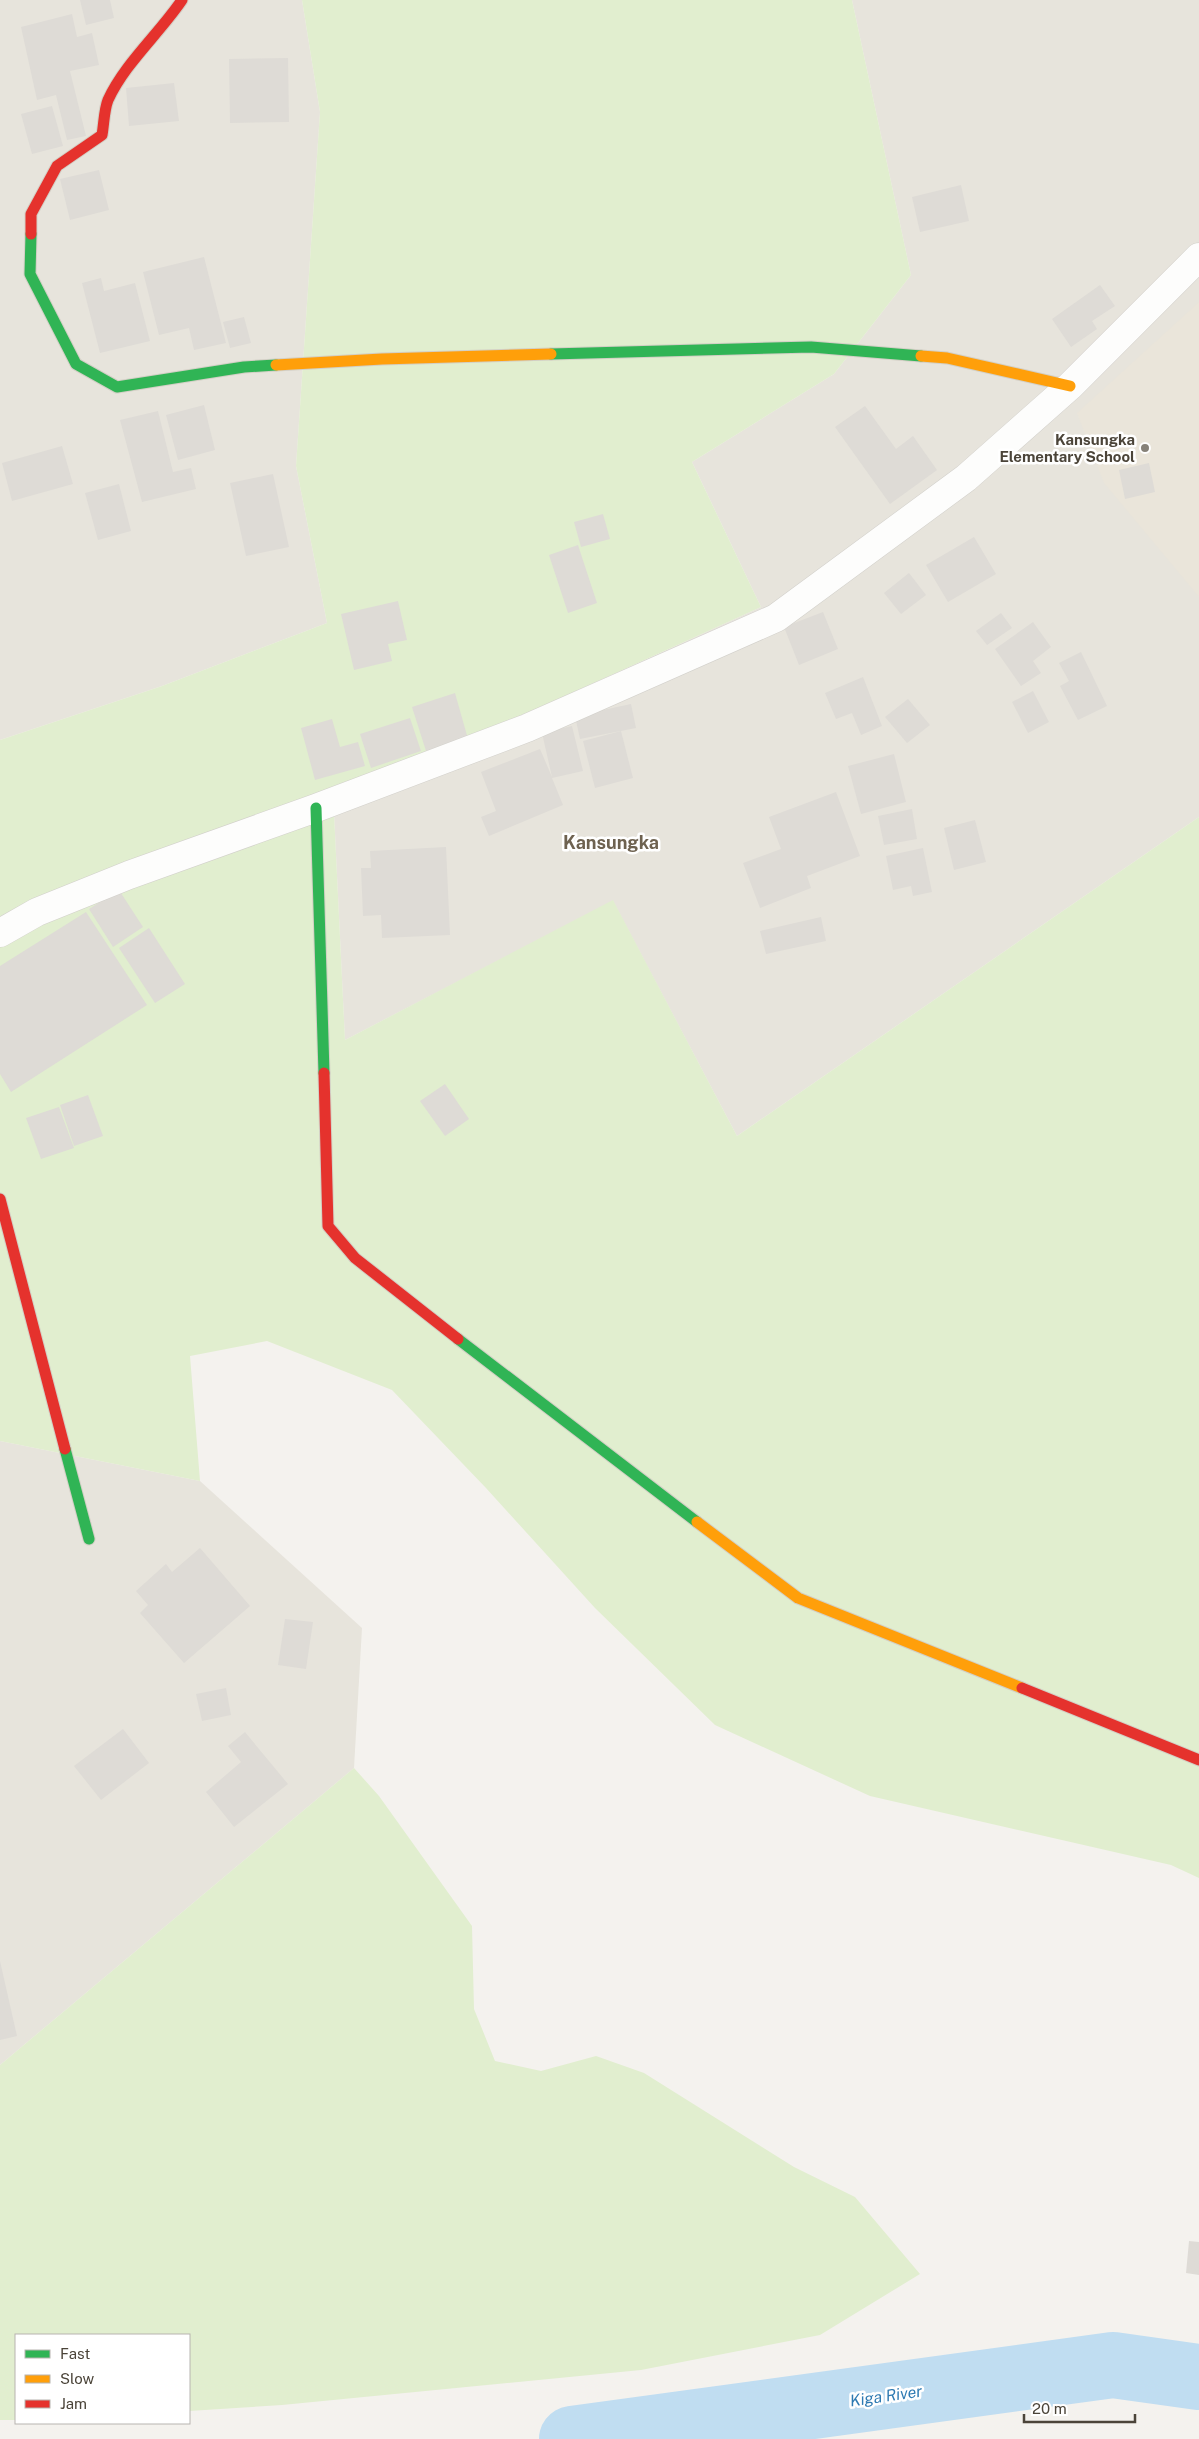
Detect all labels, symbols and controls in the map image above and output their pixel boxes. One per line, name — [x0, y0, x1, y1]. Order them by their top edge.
place label: Kansungka Elementary School — [999, 431, 1135, 465]
marker: Kansungka Elementary School — [1139, 442, 1151, 454]
district label: Kansungka — [563, 832, 659, 853]
legend — [15, 2334, 190, 2424]
text: Fast — [60, 2345, 90, 2362]
text: Slow — [60, 2370, 95, 2387]
water label: Kiga River — [849, 2381, 924, 2410]
scale bar — [1024, 2392, 1135, 2424]
text: Jam — [60, 2395, 87, 2412]
text: 20 m — [1032, 2400, 1067, 2417]

